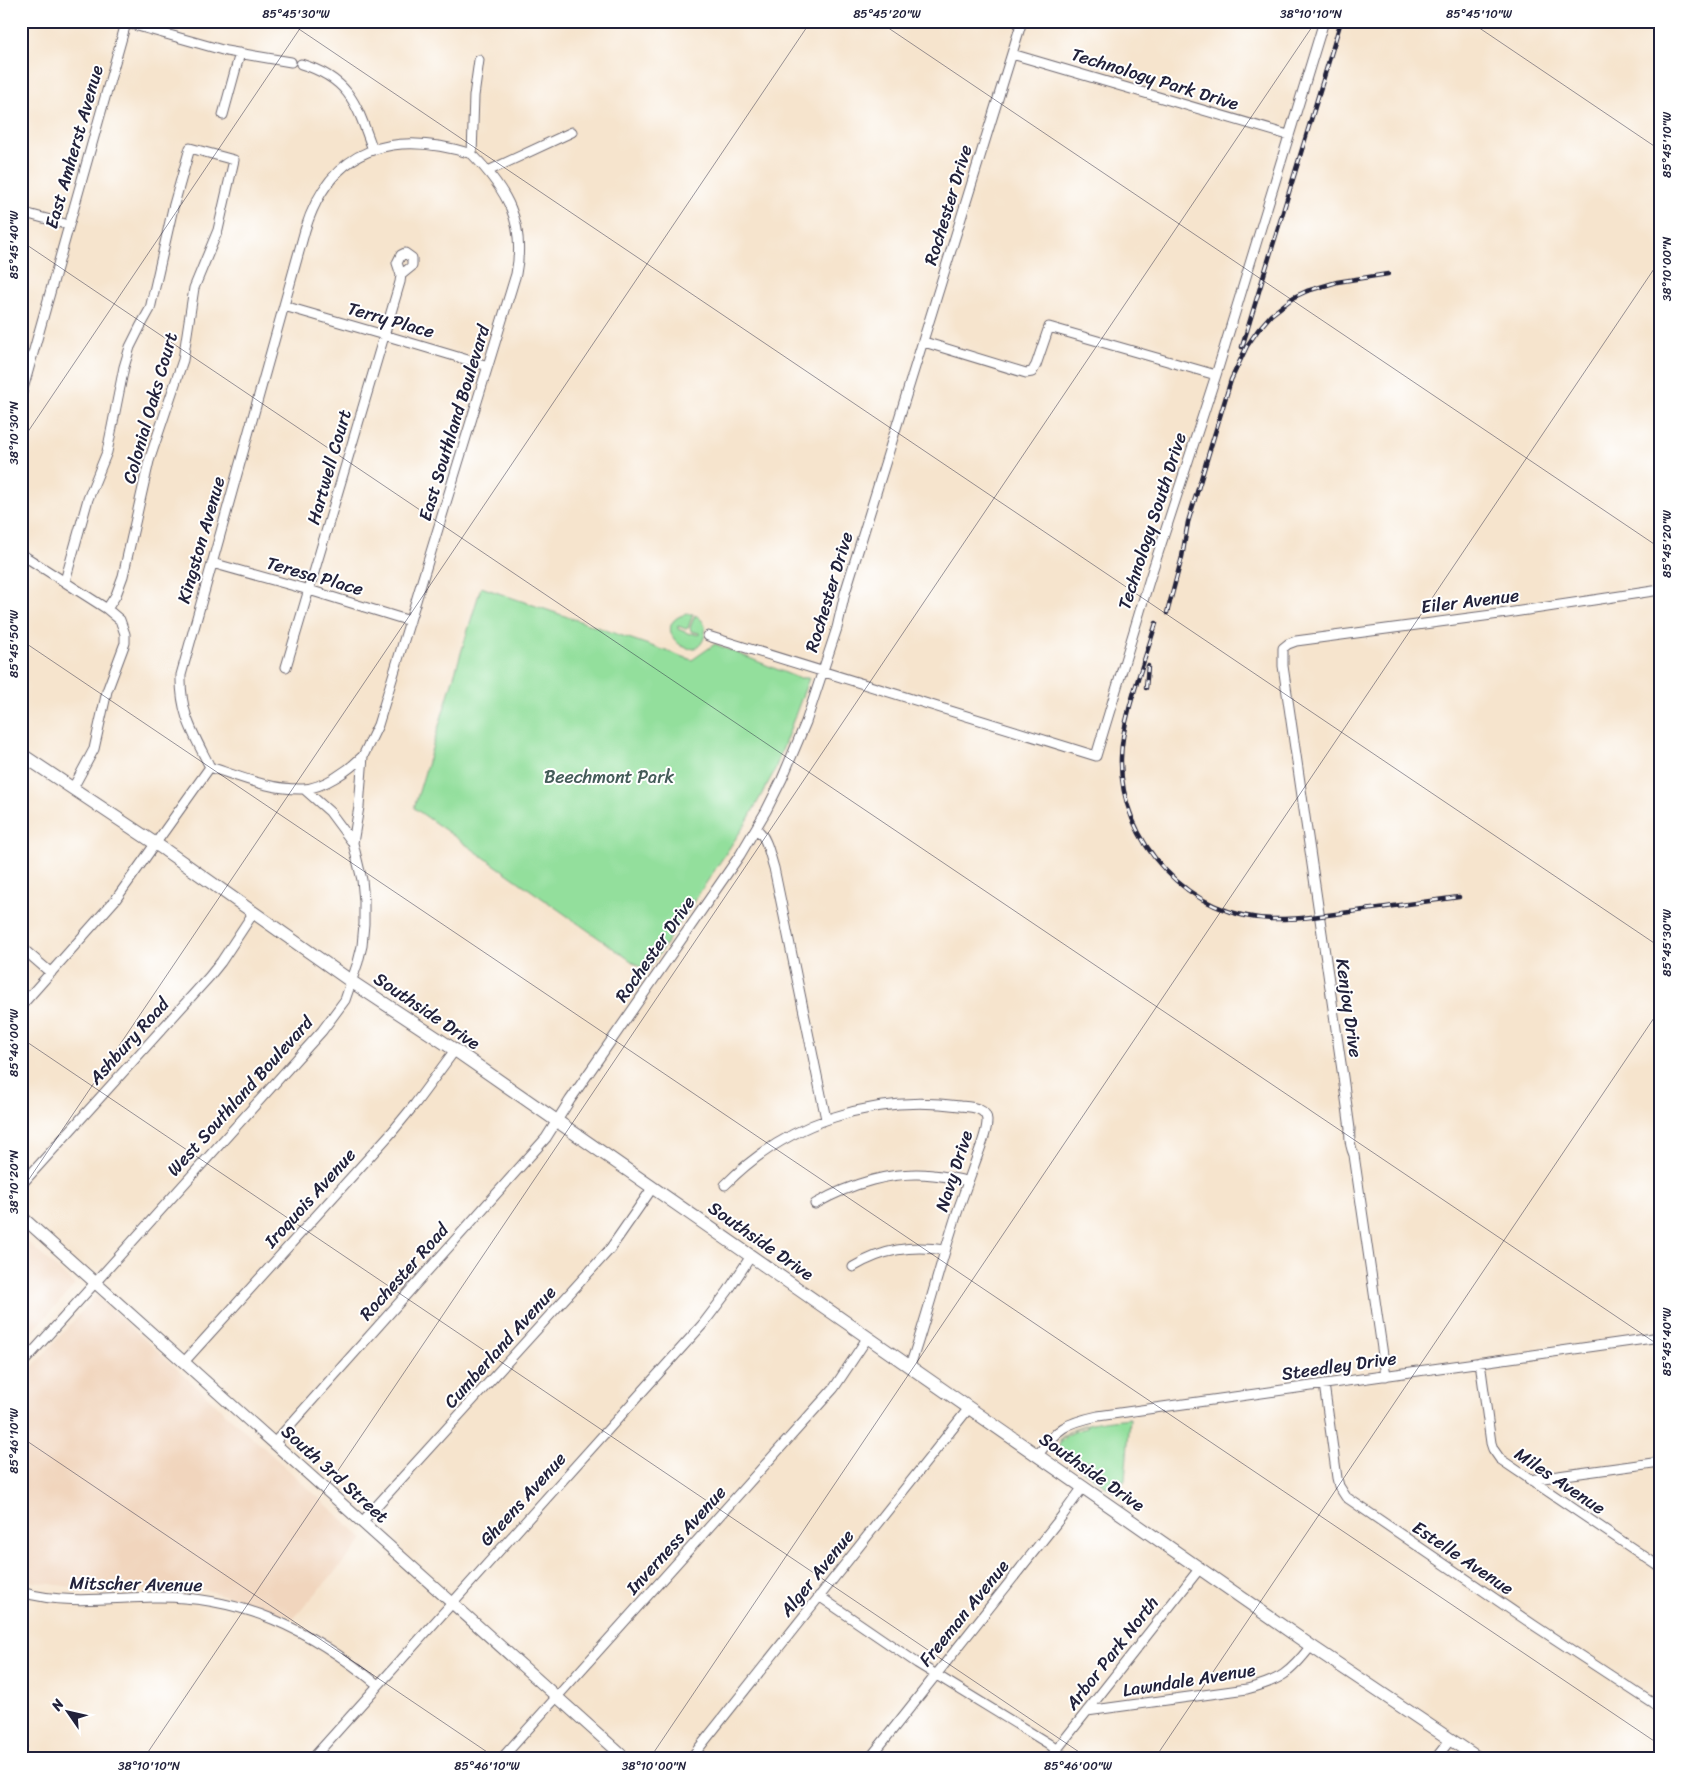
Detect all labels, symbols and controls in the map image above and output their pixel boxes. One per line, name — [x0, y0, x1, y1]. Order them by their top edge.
text: 85°45'30"W — [262, 3, 330, 25]
text: 85°45'20"W — [853, 3, 922, 25]
text: 38°10'10"N — [1280, 3, 1343, 25]
text: 85°45'10"W — [1446, 3, 1513, 25]
street label: Technology Park Drive — [1067, 38, 1243, 120]
street label: East Amherst Avenue — [35, 61, 113, 233]
text: 85°45'10"W — [1656, 111, 1678, 178]
street label: Rochester Drive — [915, 141, 981, 269]
text: 85°45'40"W — [3, 210, 25, 279]
text: 38°10'00"N — [1656, 236, 1678, 301]
street label: Terry Place — [344, 292, 438, 348]
street label: East Southland Boulevard — [409, 320, 499, 525]
street label: Colonial Oaks Court — [113, 328, 187, 488]
text: 38°10'30"N — [3, 401, 25, 465]
street label: Hartwell Court — [297, 405, 361, 528]
street label: Technology South Drive — [1108, 428, 1196, 614]
street label: Kingston Avenue — [168, 473, 234, 607]
text: 85°45'20"W — [1656, 509, 1678, 578]
street label: Rochester Drive — [796, 528, 862, 656]
street label: Teresa Place — [263, 547, 367, 605]
street label: Eiler Avenue — [1419, 579, 1521, 623]
text: 85°45'50"W — [3, 609, 25, 678]
park label: Beechmont Park — [544, 761, 675, 793]
street label: Rochester Drive — [606, 889, 704, 1009]
text: 85°45'30"W — [1656, 909, 1678, 977]
street label: Kenjoy Drive — [1326, 956, 1372, 1060]
street label: Southside Drive — [367, 963, 487, 1059]
street label: Ashbury Road — [80, 989, 178, 1093]
street label: West Southland Boulevard — [159, 1007, 322, 1184]
text: 85°46'00"W — [3, 1008, 25, 1077]
street label: Navy Drive — [926, 1126, 982, 1216]
street label: Iroquois Avenue — [255, 1140, 364, 1256]
text: 38°10'20"N — [3, 1149, 25, 1214]
street label: Southside Drive — [701, 1193, 821, 1290]
street label: Rochester Road — [351, 1215, 458, 1328]
street label: Cumberland Avenue — [436, 1278, 564, 1416]
text: 85°45'40"W — [1656, 1307, 1678, 1376]
street label: Steedley Drive — [1279, 1342, 1399, 1390]
text: 85°46'10"W — [3, 1408, 25, 1474]
street label: South 3rd Street — [274, 1416, 396, 1532]
street label: Southside Drive — [1032, 1424, 1152, 1521]
street label: Miles Avenue — [1508, 1439, 1612, 1523]
street label: Gheens Avenue — [472, 1444, 574, 1554]
street label: Inverness Avenue — [617, 1478, 734, 1603]
street label: Estelle Avenue — [1406, 1512, 1520, 1604]
street label: Alger Avenue — [771, 1522, 863, 1625]
street label: Freeman Avenue — [911, 1552, 1018, 1674]
street label: Mitscher Avenue — [69, 1567, 203, 1601]
street label: Arbor Park North — [1056, 1589, 1167, 1718]
street label: Lawndale Avenue — [1120, 1654, 1258, 1706]
north arrow — [42, 1686, 92, 1736]
text: N — [44, 1694, 71, 1717]
text: 38°10'10"N — [118, 1755, 181, 1777]
text: 85°46'10"W — [454, 1755, 520, 1777]
text: 38°10'00"N — [622, 1755, 687, 1777]
text: 85°46'00"W — [1044, 1755, 1113, 1777]

